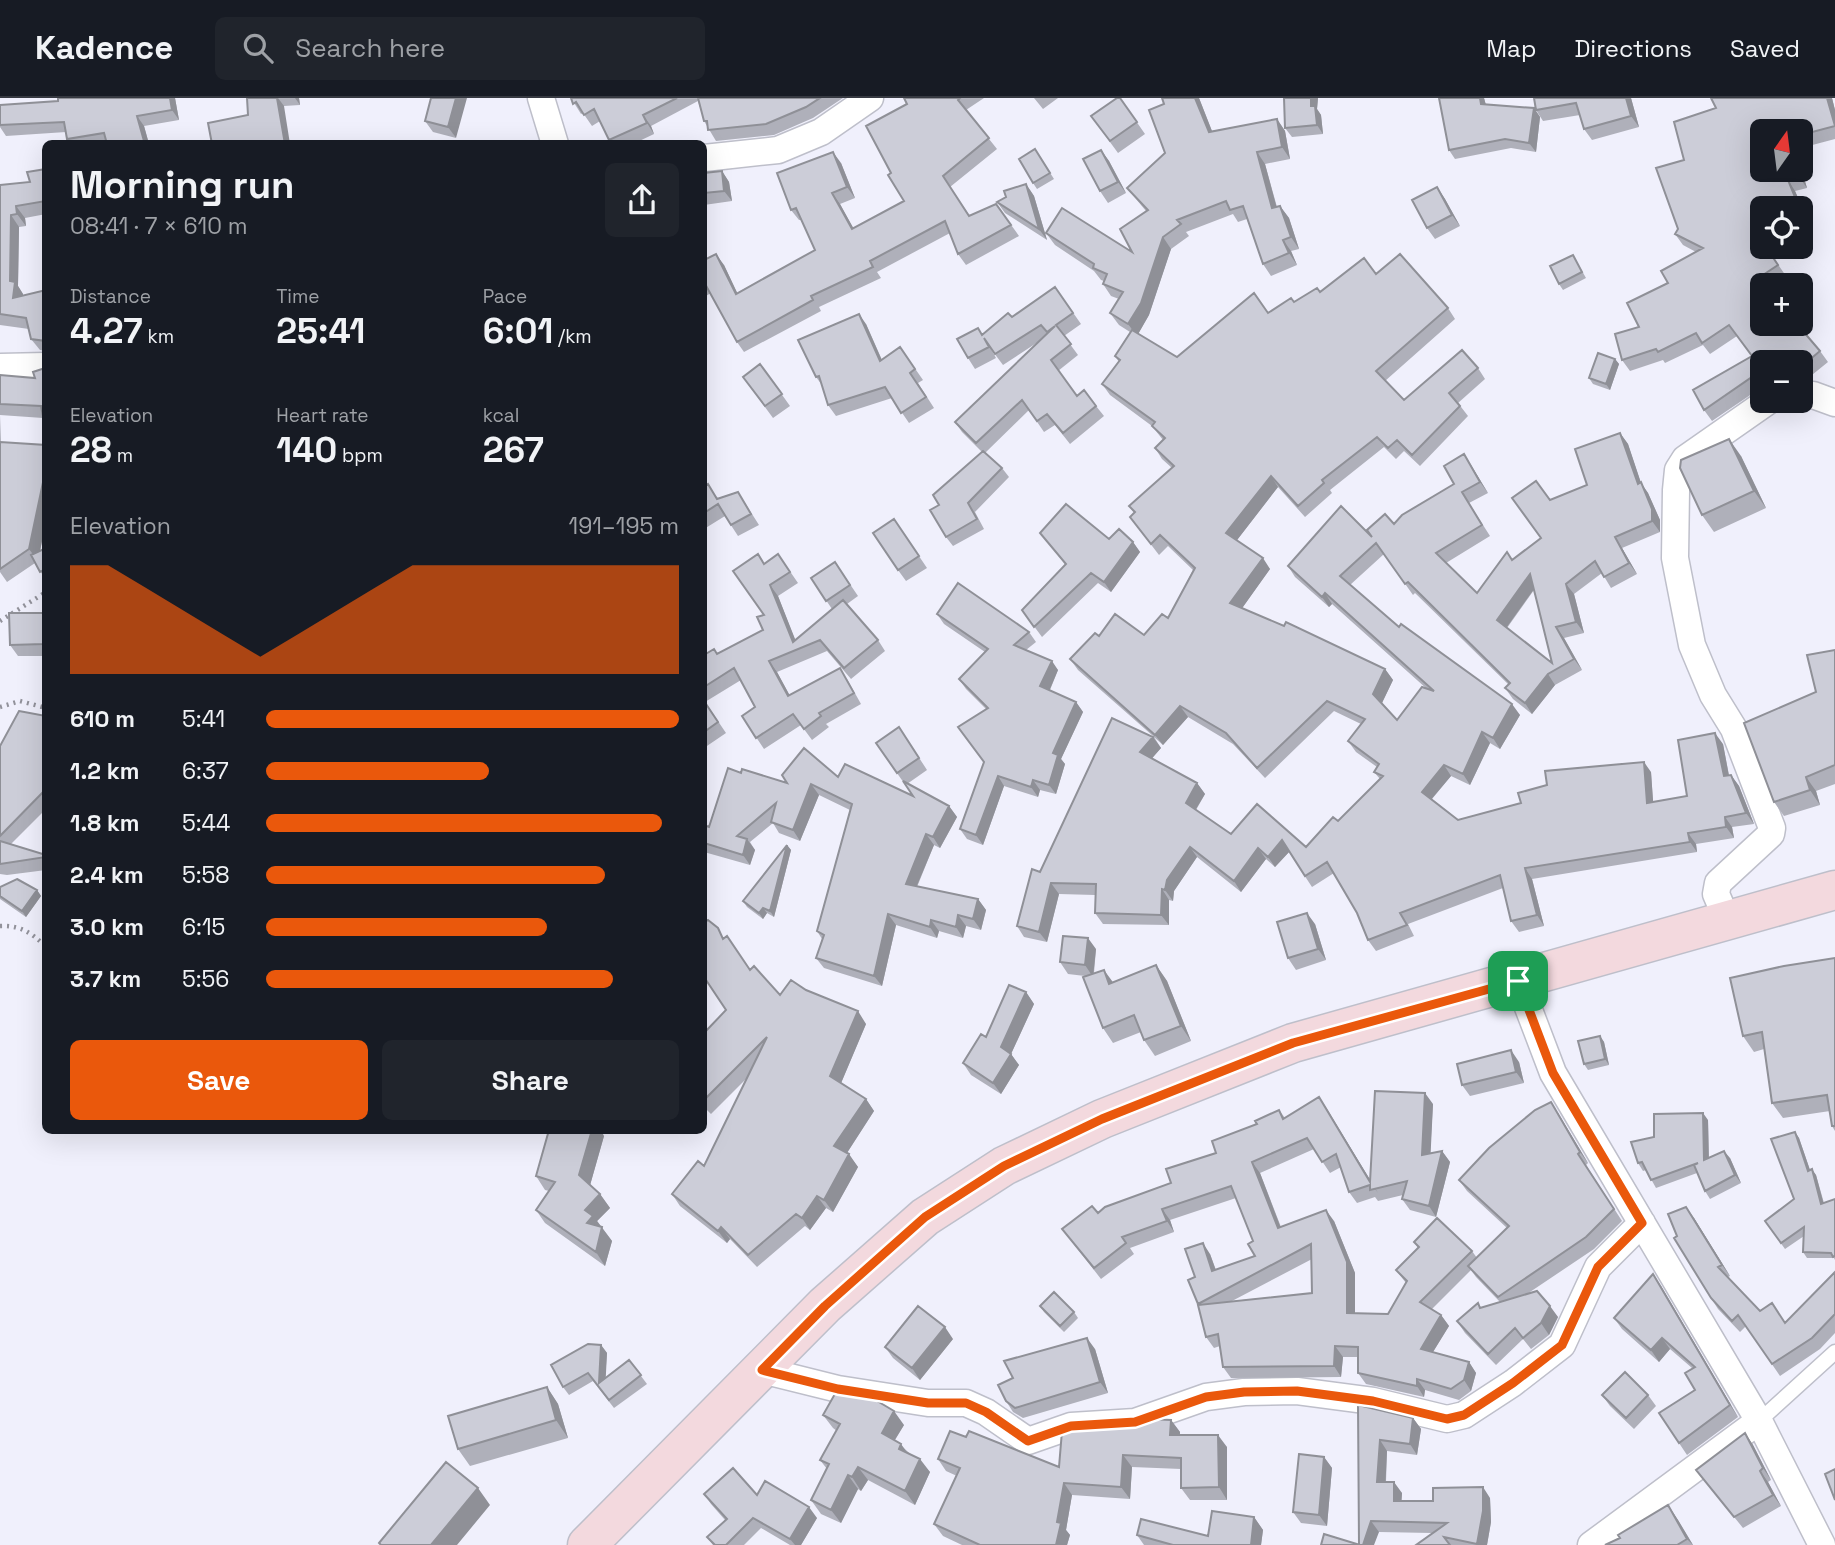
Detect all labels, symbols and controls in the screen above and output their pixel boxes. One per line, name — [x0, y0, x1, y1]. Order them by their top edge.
search box — [215, 17, 705, 80]
text: Kadence — [35, 27, 173, 69]
icon: search — [239, 29, 277, 67]
text: Search here — [295, 31, 445, 65]
text: Map — [1486, 33, 1536, 64]
text: Directions — [1574, 33, 1692, 64]
text: Saved — [1730, 33, 1800, 64]
north arrow — [1750, 119, 1813, 182]
map controls — [1750, 119, 1813, 413]
text: Morning run — [70, 161, 295, 209]
button: share — [605, 163, 679, 237]
button: locate — [1750, 196, 1813, 259]
text: 08:41 · 7 × 610 m — [70, 211, 248, 241]
button: + — [1750, 273, 1813, 336]
text: Distance — [70, 284, 151, 309]
text: Time — [276, 284, 320, 309]
text: Pace — [483, 284, 527, 309]
text: 4.27 — [70, 309, 143, 353]
text: 25:41 — [276, 309, 365, 353]
text: 6:01 — [483, 309, 553, 353]
text: km — [143, 324, 174, 349]
text: /km — [553, 324, 592, 349]
button: − — [1750, 350, 1813, 413]
text: Elevation — [70, 403, 153, 428]
text: Heart rate — [276, 403, 369, 428]
text: kcal — [483, 403, 519, 428]
text: 28 — [70, 428, 112, 472]
text: 140 — [276, 428, 337, 472]
text: 267 — [483, 428, 544, 472]
text: m — [112, 443, 133, 468]
text: bpm — [337, 443, 383, 468]
text: Elevation — [70, 511, 171, 541]
text: 191–195 m — [569, 511, 679, 541]
text: 610 m — [70, 704, 135, 734]
text: 5:41 — [182, 704, 225, 734]
text: 1.2 km — [70, 756, 139, 786]
text: 6:37 — [182, 756, 229, 786]
text: 1.8 km — [70, 808, 140, 838]
text: 5:44 — [182, 808, 230, 838]
text: 2.4 km — [70, 860, 144, 890]
text: 5:58 — [182, 860, 230, 890]
text: 3.0 km — [70, 912, 144, 942]
text: 6:15 — [182, 912, 225, 942]
pin — [1488, 951, 1548, 1011]
icon: arrive — [1499, 962, 1537, 1000]
text: 3.7 km — [70, 964, 141, 994]
text: 5:56 — [182, 964, 229, 994]
button: Save — [70, 1040, 368, 1120]
button: Share — [382, 1040, 679, 1120]

